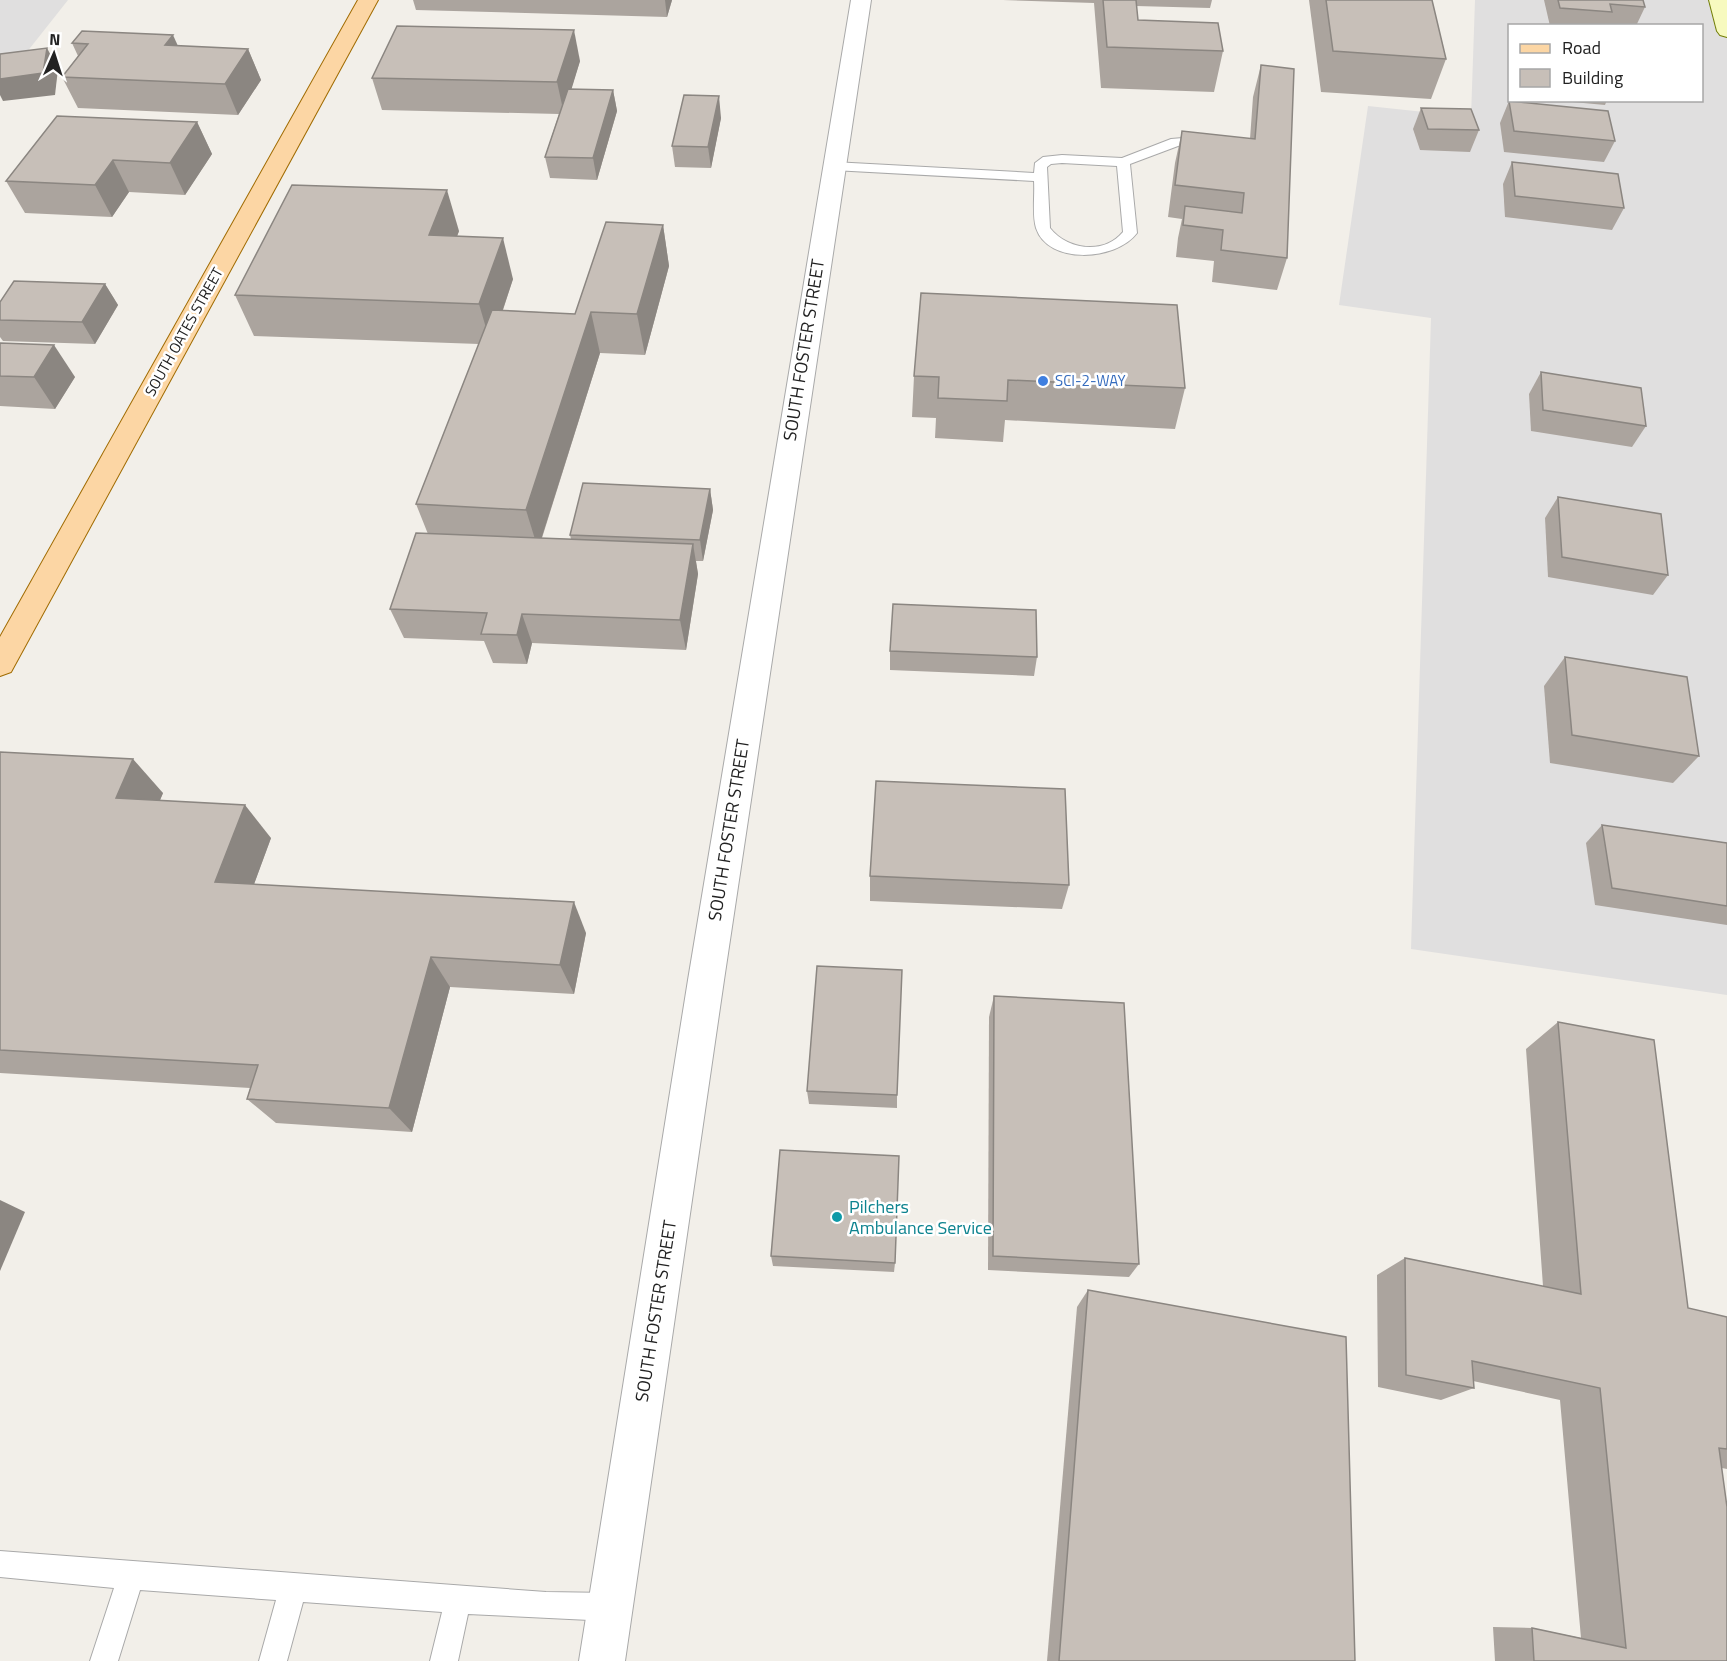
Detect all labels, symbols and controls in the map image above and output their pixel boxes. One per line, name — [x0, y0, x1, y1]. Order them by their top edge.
north arrow — [24, 24, 84, 84]
legend — [1508, 24, 1703, 102]
text: N — [49, 27, 61, 51]
text: Road — [1562, 34, 1601, 61]
text: Building — [1562, 64, 1623, 91]
street label: SOUTH FOSTER STREET — [776, 256, 831, 443]
street label: SOUTH OATES STREET — [139, 263, 229, 400]
place label: SCI-2-WAY — [1055, 369, 1126, 392]
marker: SCI-2-WAY — [1036, 374, 1050, 388]
street label: SOUTH FOSTER STREET — [701, 736, 756, 923]
place label: Pilchers Ambulance Service — [849, 1193, 992, 1241]
marker: Pilchers Ambulance Service — [830, 1210, 844, 1224]
street label: SOUTH FOSTER STREET — [628, 1217, 683, 1404]

